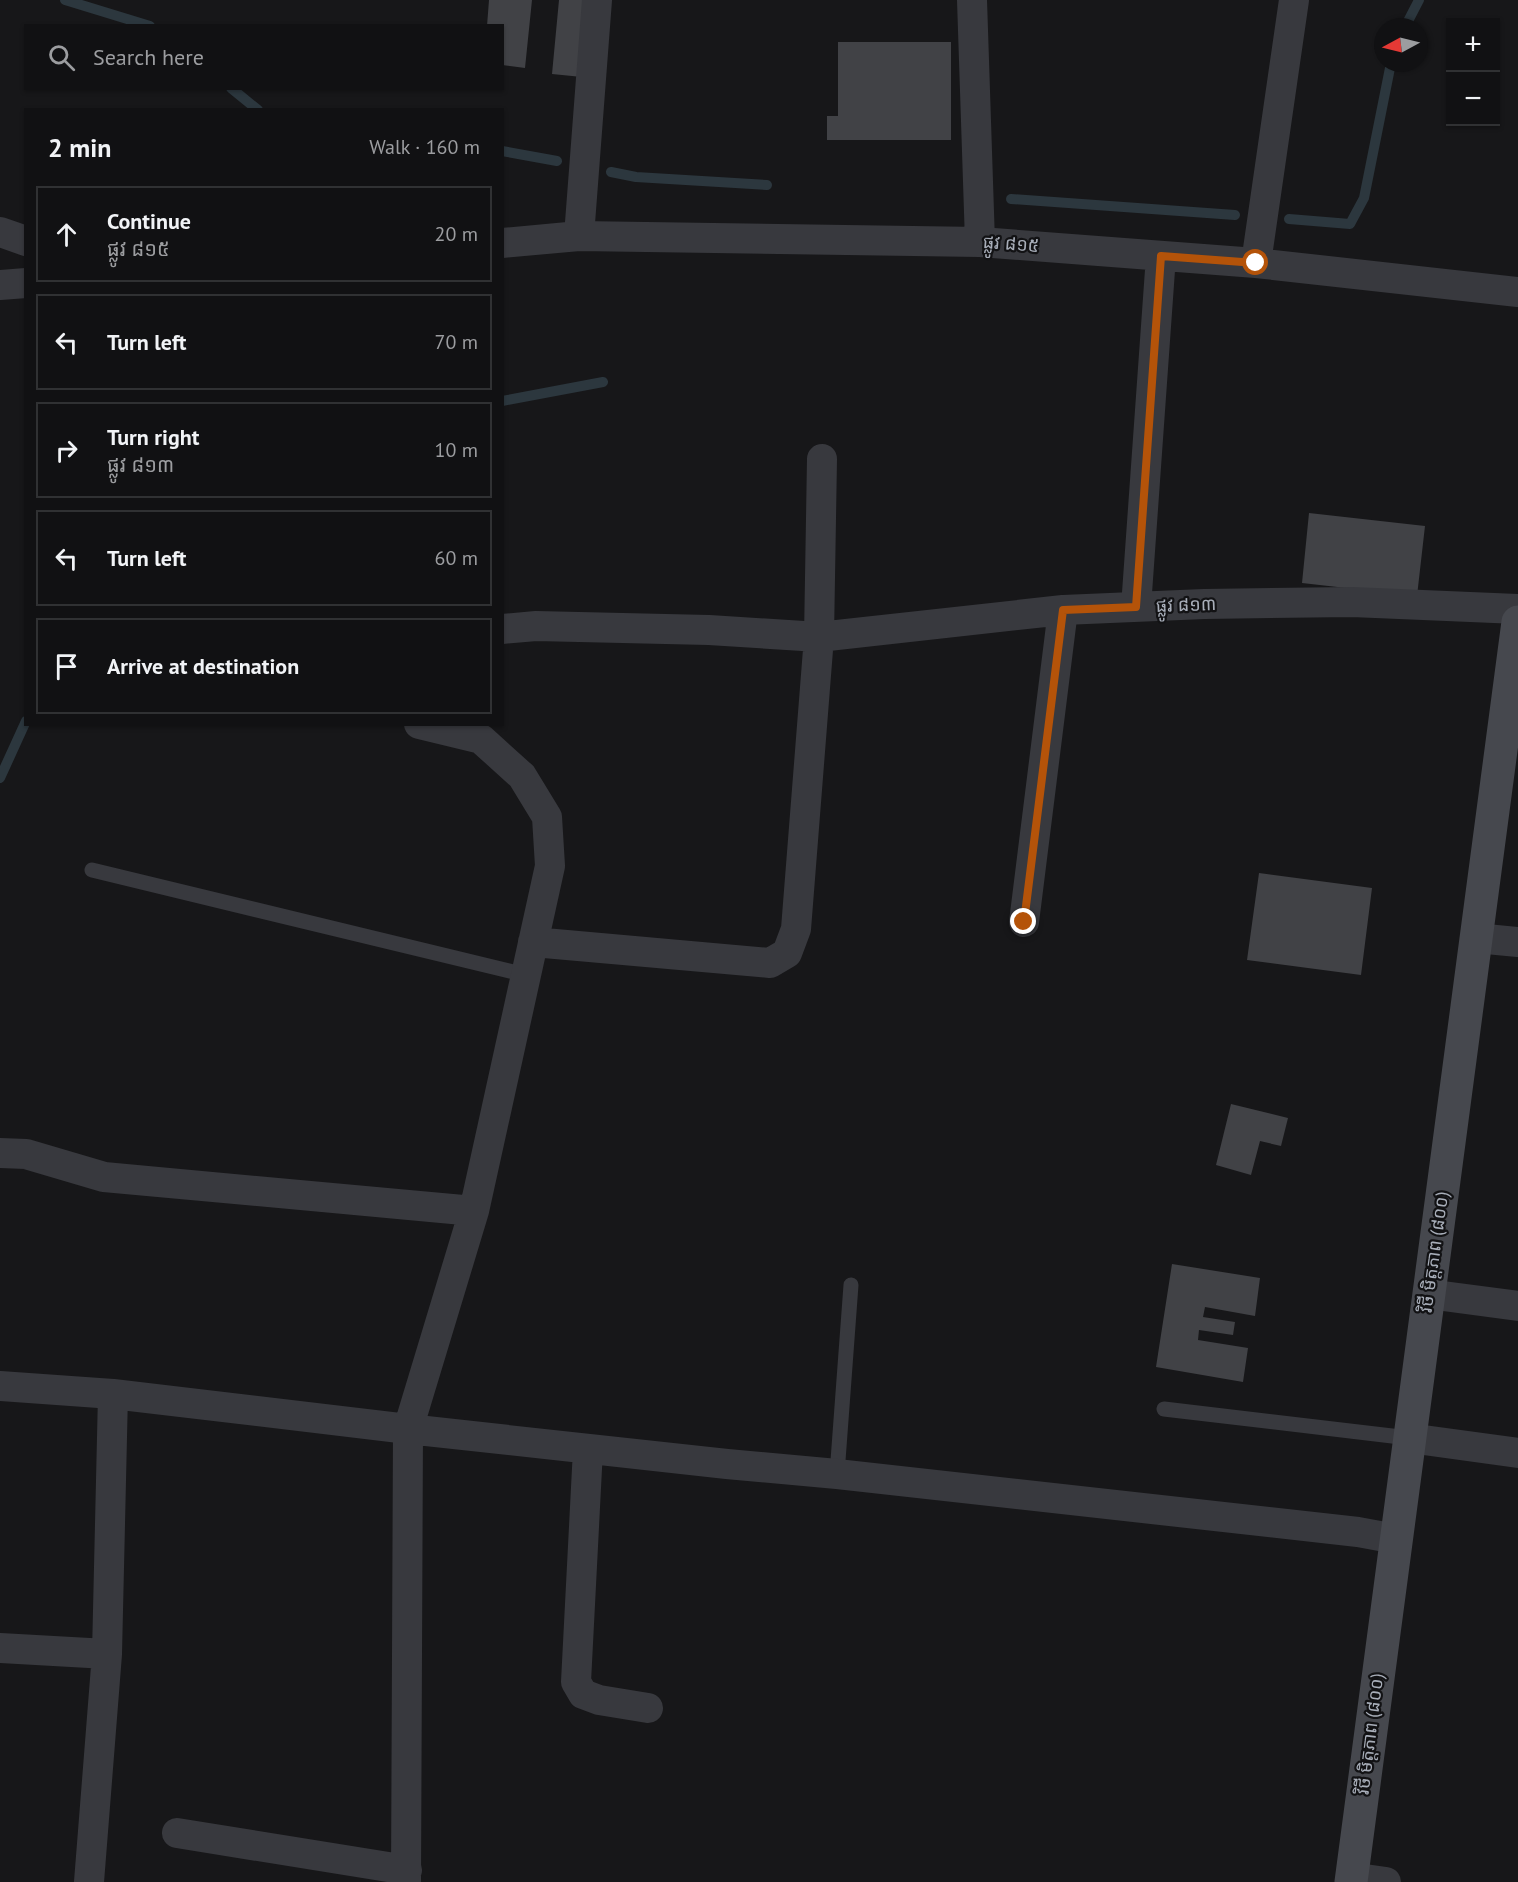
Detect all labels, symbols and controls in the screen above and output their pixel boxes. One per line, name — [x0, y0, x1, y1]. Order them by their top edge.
north arrow — [1374, 18, 1428, 72]
map controls — [1446, 18, 1500, 126]
button: + — [1446, 18, 1500, 72]
search box — [24, 24, 504, 90]
icon: search — [45, 41, 78, 74]
text: Search here — [93, 43, 204, 71]
button: − — [1446, 72, 1500, 126]
text: 2 min — [48, 131, 111, 164]
text: Walk · 160 m — [369, 134, 480, 160]
text: Continue — [107, 207, 191, 235]
icon: ahead — [50, 218, 83, 251]
text: 20 m — [435, 221, 478, 247]
street label: ផ្លូវ ៨១៥ — [982, 230, 1040, 262]
text: ផ្លូវ ៨១៥ — [107, 236, 170, 262]
route start — [1242, 249, 1268, 275]
icon: left — [50, 326, 83, 359]
text: Turn left — [107, 328, 187, 356]
text: 70 m — [435, 329, 478, 355]
text: Turn right — [107, 423, 199, 451]
icon: right — [50, 434, 83, 467]
text: 10 m — [435, 437, 478, 463]
text: ផ្លូវ ៨១៣ — [107, 452, 174, 478]
icon: left — [50, 542, 83, 575]
text: Turn left — [107, 544, 187, 572]
text: 60 m — [435, 545, 478, 571]
street label: ផ្លូវ ៨១៣ — [1155, 592, 1217, 622]
icon: arrive — [50, 650, 83, 683]
text: Arrive at destination — [107, 652, 299, 680]
route end — [1010, 908, 1036, 934]
street label: វិថី មិត្តភាព (៨០០) — [1413, 1190, 1454, 1315]
street label: វិថី មិត្តភាព (៨០០) — [1351, 1672, 1389, 1797]

